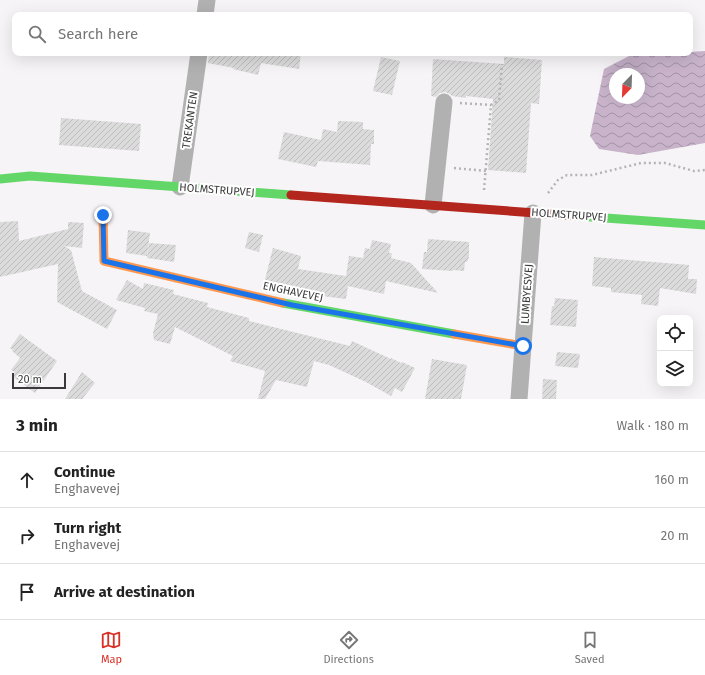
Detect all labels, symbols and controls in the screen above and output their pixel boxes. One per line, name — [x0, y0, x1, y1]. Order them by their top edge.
search box — [12, 12, 693, 56]
icon: search — [26, 23, 48, 45]
text: Search here — [58, 25, 138, 43]
north arrow — [609, 68, 645, 104]
street label: TREKANTEN — [180, 91, 200, 149]
street label: HOLMSTRUPVEJ — [179, 181, 255, 199]
route end — [94, 206, 112, 224]
street label: HOLMSTRUPVEJ — [531, 206, 607, 224]
street label: LUMBYESVEJ — [518, 263, 536, 325]
street label: ENGHAVEVEJ — [262, 279, 324, 305]
map controls — [657, 315, 693, 387]
button: locate — [657, 315, 693, 351]
route start — [514, 337, 532, 355]
button: layers — [657, 351, 693, 387]
scale bar — [12, 371, 66, 390]
text: 20 m — [18, 373, 42, 386]
text: 3 min — [16, 415, 58, 436]
text: Walk · 180 m — [617, 418, 689, 433]
text: Continue — [54, 463, 115, 481]
icon: ahead — [16, 469, 38, 491]
text: 160 m — [655, 472, 689, 487]
text: Enghavevej — [54, 481, 120, 496]
text: Turn right — [54, 519, 121, 537]
icon: right — [16, 525, 38, 547]
text: 20 m — [661, 528, 689, 543]
text: Enghavevej — [54, 537, 120, 552]
icon: arrive — [16, 581, 38, 603]
text: Arrive at destination — [54, 583, 195, 601]
tab: Map — [100, 629, 122, 666]
tab: Directions — [323, 629, 374, 666]
tab: Saved — [575, 629, 605, 666]

